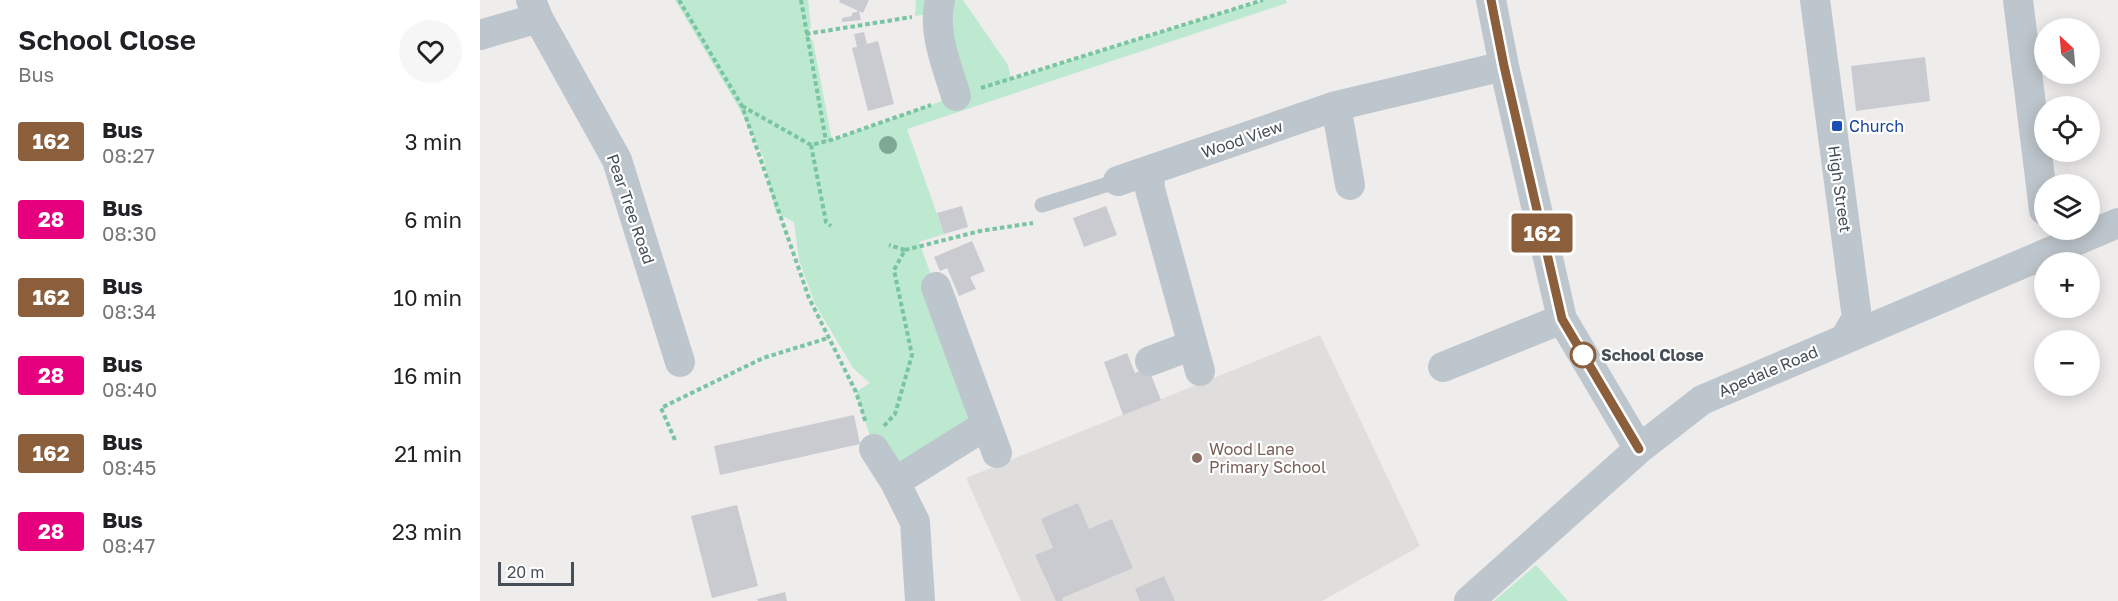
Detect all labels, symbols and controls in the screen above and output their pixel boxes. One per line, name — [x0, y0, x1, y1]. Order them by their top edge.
north arrow — [2034, 18, 2100, 84]
map controls — [2034, 18, 2100, 396]
button: heart — [399, 20, 462, 83]
text: School Close — [18, 23, 196, 56]
text: Bus — [18, 62, 54, 86]
button: locate — [2034, 96, 2100, 162]
text: Bus — [102, 116, 143, 143]
street label: Wood View — [1199, 116, 1285, 162]
place label: Church — [1849, 116, 1904, 136]
marker: Church — [1830, 119, 1844, 133]
text: 162 — [33, 128, 69, 154]
text: 3 min — [405, 128, 462, 155]
text: 08:27 — [102, 143, 155, 167]
street label: High Street — [1824, 144, 1856, 234]
street label: Pear Tree Road — [603, 151, 659, 267]
button: layers — [2034, 174, 2100, 240]
text: Bus — [102, 194, 143, 221]
text: 28 — [38, 206, 64, 232]
text: 6 min — [404, 206, 462, 233]
line badge: 162 — [1508, 214, 1576, 252]
text: 162 — [1524, 220, 1560, 246]
text: 08:30 — [102, 221, 157, 245]
button: + — [2034, 252, 2100, 318]
text: Bus — [102, 272, 143, 299]
text: 162 — [33, 284, 69, 310]
text: 10 min — [393, 284, 462, 311]
text: 08:34 — [102, 299, 157, 323]
button: − — [2034, 330, 2100, 396]
street label: Apedale Road — [1715, 341, 1821, 401]
marker: School Close — [1570, 342, 1596, 368]
place label: School Close — [1601, 345, 1704, 365]
text: Bus — [102, 350, 143, 377]
text: 28 — [38, 362, 64, 388]
text: 16 min — [394, 362, 462, 389]
text: 08:40 — [102, 377, 157, 401]
text: Bus — [102, 428, 143, 455]
place label: Wood Lane Primary School — [1209, 439, 1326, 477]
text: 162 — [33, 440, 69, 466]
text: 21 min — [394, 440, 462, 467]
marker: Wood Lane Primary School — [1190, 451, 1204, 465]
text: 08:45 — [102, 455, 156, 479]
text: Bus — [102, 506, 143, 533]
text: 28 — [38, 518, 64, 544]
text: 23 min — [392, 518, 462, 545]
text: 08:47 — [102, 533, 155, 557]
scale bar — [498, 559, 574, 586]
text: 20 m — [507, 562, 544, 582]

